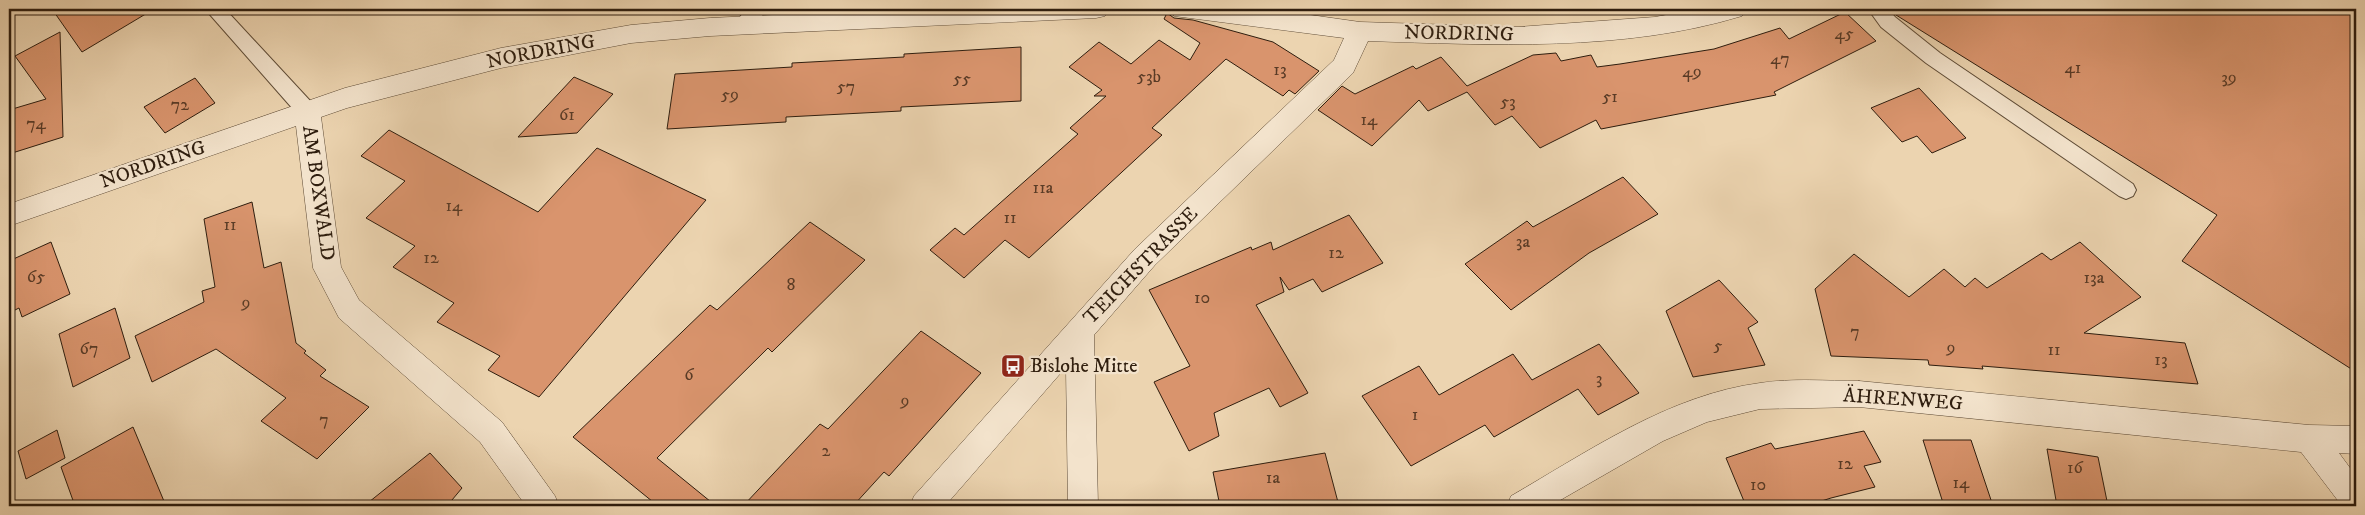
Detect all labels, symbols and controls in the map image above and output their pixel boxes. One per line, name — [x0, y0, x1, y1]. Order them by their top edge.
street label: NORDRING — [1404, 21, 1514, 47]
house number: 45 — [1834, 23, 1854, 45]
street label: NORDRING — [485, 29, 597, 75]
house number: 47 — [1770, 48, 1790, 70]
house number: 41 — [2065, 57, 2081, 79]
house number: 13 — [1273, 59, 1287, 81]
house number: 49 — [1682, 61, 1702, 83]
house number: 53b — [1137, 66, 1161, 88]
house number: 39 — [2221, 67, 2237, 89]
house number: 55 — [953, 68, 971, 90]
house number: 57 — [837, 76, 855, 98]
house number: 59 — [721, 84, 739, 106]
house number: 51 — [1602, 86, 1618, 108]
house number: 53 — [1500, 91, 1516, 113]
house number: 72 — [171, 94, 189, 116]
house number: 61 — [559, 104, 575, 126]
house number: 14 — [1361, 109, 1378, 131]
house number: 74 — [26, 113, 46, 135]
street label: AM BOXWALD — [296, 124, 340, 262]
street label: NORDRING — [97, 135, 209, 195]
house number: 11a — [1033, 177, 1054, 199]
house number: 14 — [446, 195, 463, 217]
street label: TEICHSTRASSE — [1078, 202, 1204, 330]
house number: 11 — [1003, 207, 1017, 229]
house number: 11 — [223, 214, 237, 236]
house number: 3a — [1516, 231, 1531, 253]
house number: 12 — [1328, 242, 1344, 264]
house number: 12 — [423, 247, 439, 269]
house number: 65 — [27, 266, 45, 288]
house number: 13a — [2084, 267, 2105, 289]
house number: 8 — [786, 274, 796, 296]
house number: 10 — [1194, 287, 1210, 309]
house number: 9 — [241, 292, 250, 314]
house number: 7 — [1850, 321, 1860, 343]
house number: 5 — [1714, 335, 1723, 357]
house number: 9 — [1946, 337, 1955, 359]
house number: 67 — [80, 338, 98, 360]
house number: 11 — [2047, 339, 2061, 361]
house number: 13 — [2154, 349, 2168, 371]
bus stop icon: Bislohe Mitte — [1000, 353, 1026, 379]
place label: Bislohe Mitte — [1030, 354, 1137, 379]
house number: 6 — [684, 364, 694, 386]
house number: 3 — [1596, 368, 1602, 390]
street label: ÄHRENWEG — [1842, 383, 1964, 417]
house number: 9 — [900, 390, 909, 412]
house number: 1 — [1412, 404, 1418, 426]
house number: 7 — [319, 409, 329, 431]
house number: 2 — [822, 440, 831, 462]
house number: 12 — [1837, 453, 1853, 475]
house number: 16 — [2067, 457, 2084, 479]
house number: 1a — [1266, 467, 1280, 489]
house number: 14 — [1953, 472, 1970, 494]
house number: 10 — [1750, 474, 1766, 496]

